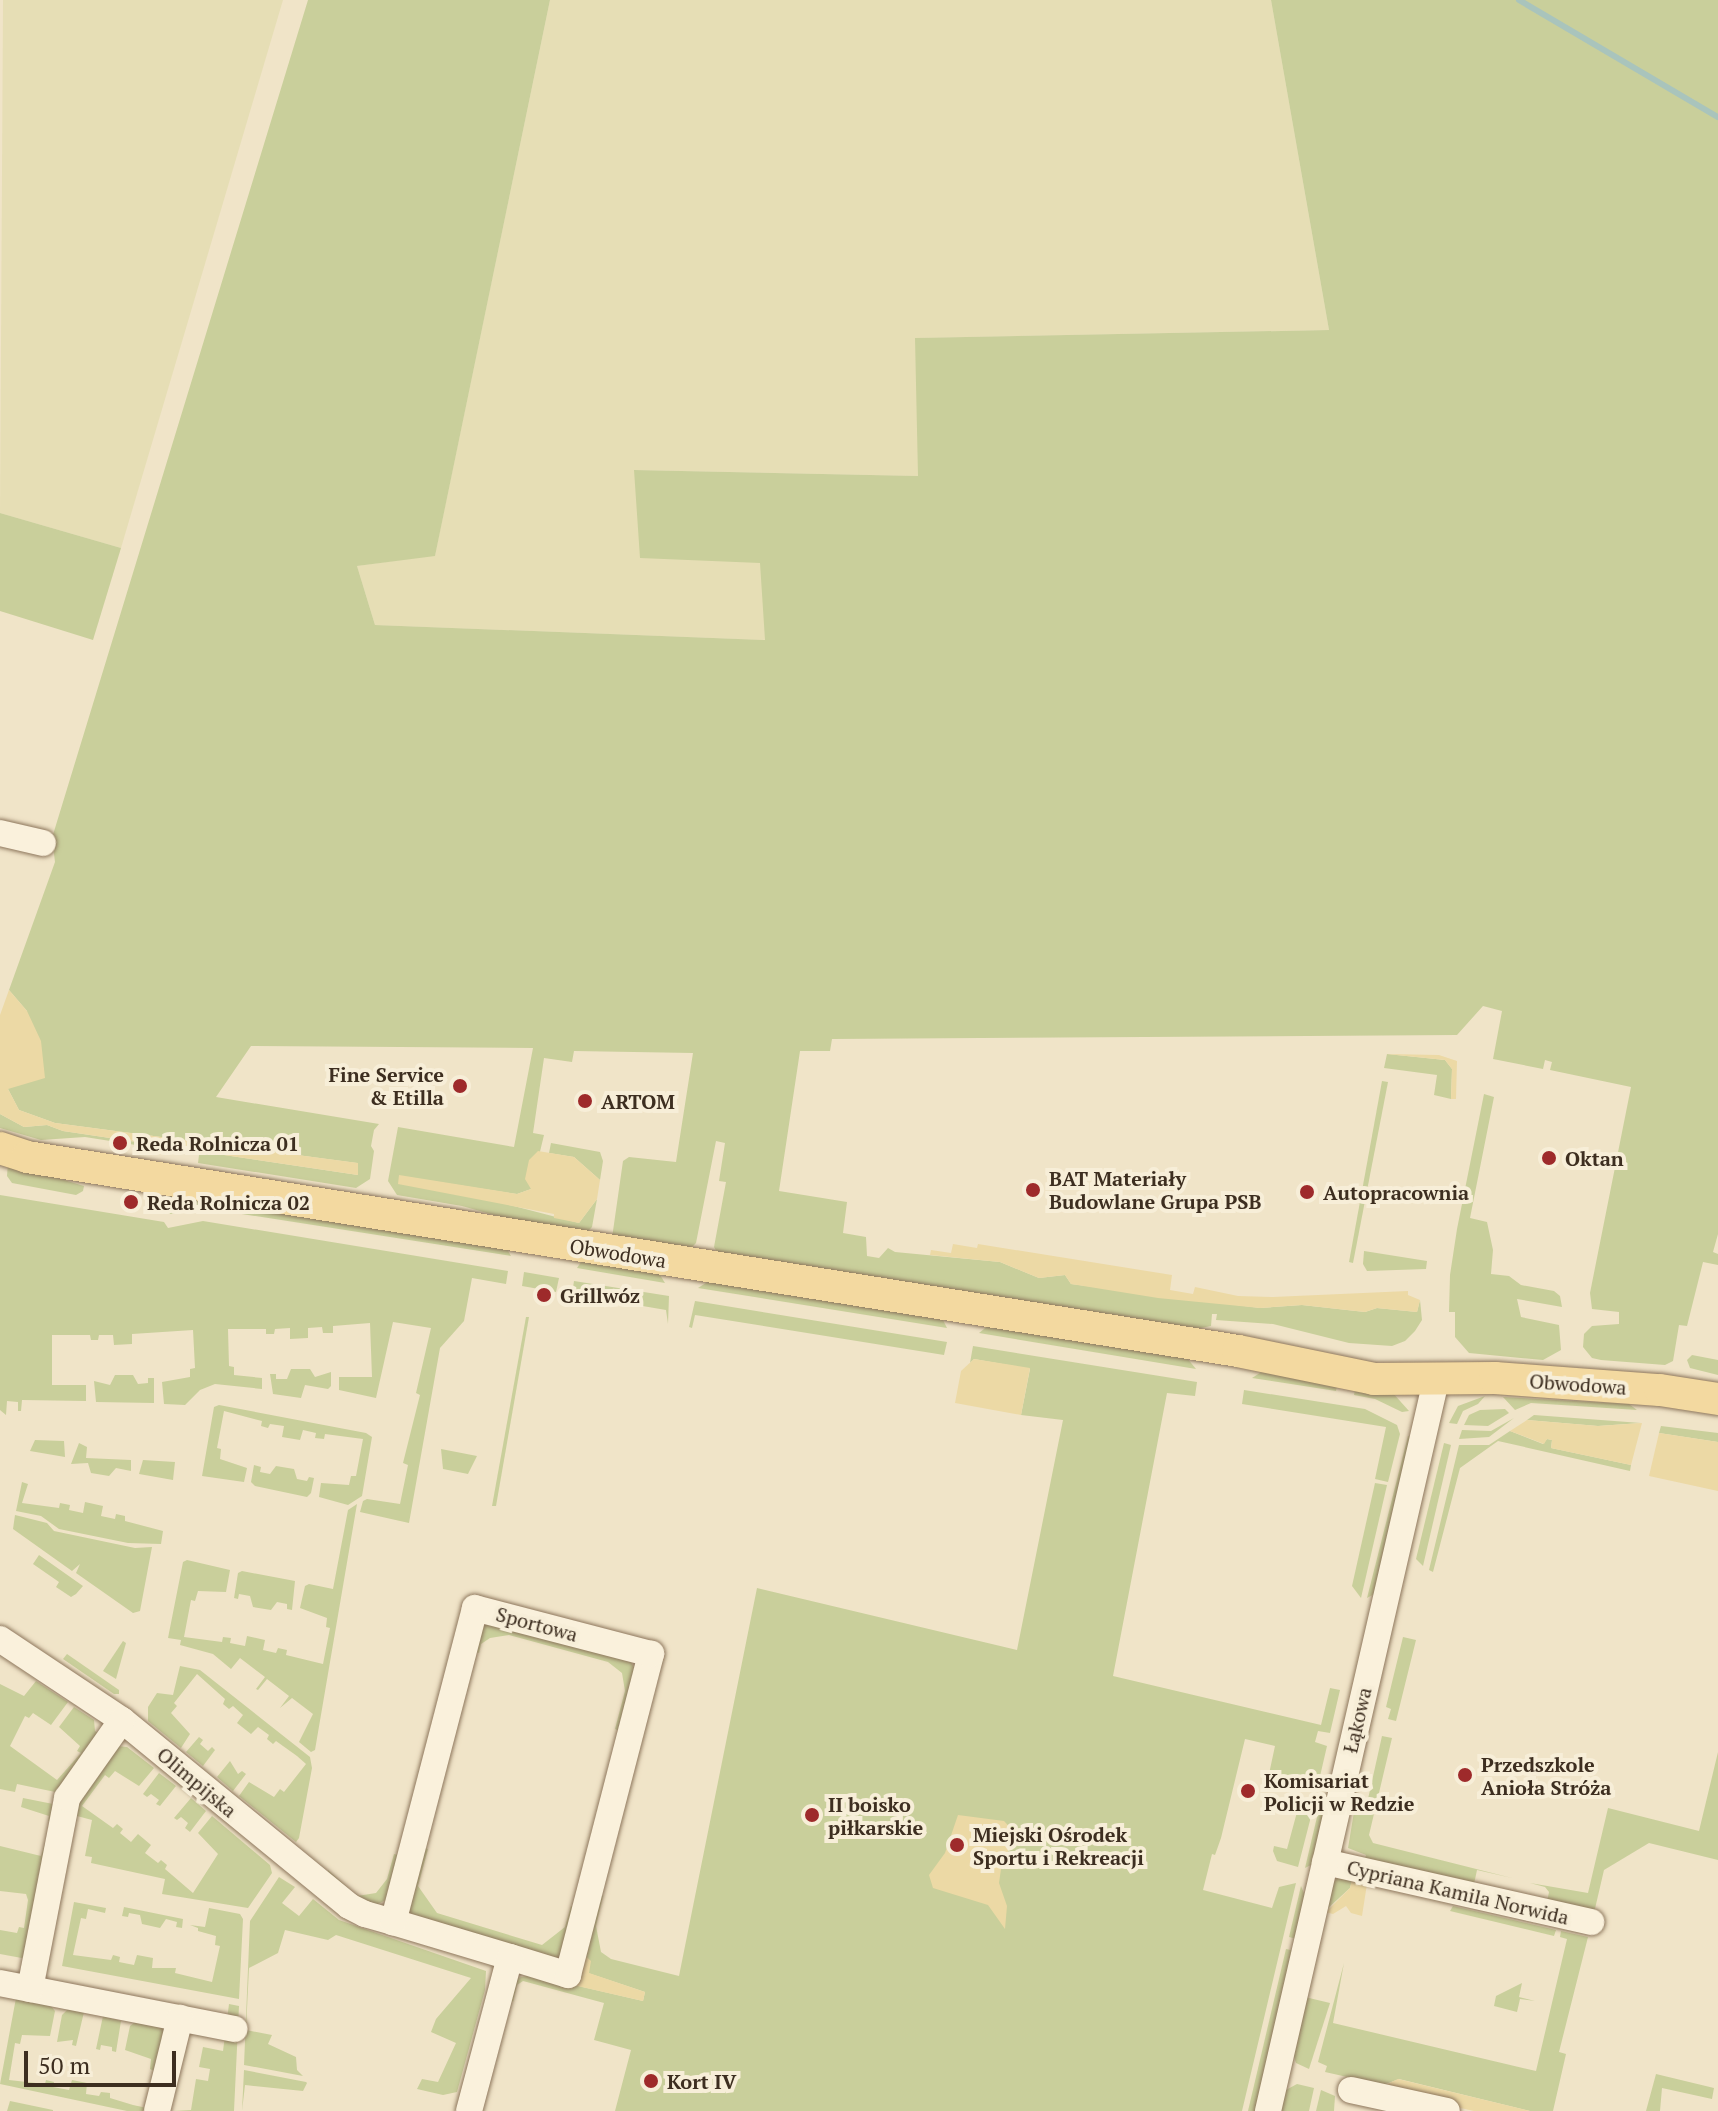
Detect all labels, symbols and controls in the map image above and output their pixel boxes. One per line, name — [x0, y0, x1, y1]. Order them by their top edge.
place label: Fine Service & Etilla — [329, 1062, 444, 1109]
marker: Fine Service & Etilla — [451, 1077, 469, 1095]
place label: ARTOM — [601, 1089, 675, 1113]
marker: ARTOM — [576, 1092, 594, 1110]
place label: Reda Rolnicza 01 — [136, 1131, 299, 1155]
marker: Reda Rolnicza 01 — [111, 1134, 129, 1152]
place label: Oktan — [1565, 1146, 1624, 1170]
marker: Oktan — [1540, 1149, 1558, 1167]
place label: BAT Materiały Budowlane Grupa PSB — [1049, 1166, 1261, 1213]
place label: Autopracownia — [1323, 1180, 1469, 1204]
marker: BAT Materiały Budowlane Grupa PSB — [1024, 1181, 1042, 1199]
marker: Autopracownia — [1298, 1183, 1316, 1201]
place label: Reda Rolnicza 02 — [147, 1190, 310, 1214]
marker: Reda Rolnicza 02 — [122, 1193, 140, 1211]
street label: Obwodowa — [568, 1234, 668, 1272]
place label: Grillwóz — [560, 1283, 640, 1307]
marker: Grillwóz — [535, 1286, 553, 1304]
street label: Obwodowa — [1529, 1369, 1627, 1399]
street label: Sportowa — [493, 1602, 581, 1646]
street label: Łąkowa — [1338, 1685, 1376, 1755]
street label: Olimpijska — [152, 1742, 242, 1822]
place label: Przedszkole Anioła Stróża — [1481, 1752, 1611, 1799]
marker: Przedszkole Anioła Stróża — [1456, 1766, 1474, 1784]
place label: Komisariat Policji w Redzie — [1264, 1768, 1414, 1815]
marker: Komisariat Policji w Redzie — [1239, 1782, 1257, 1800]
place label: II boisko piłkarskie — [828, 1792, 923, 1839]
marker: II boisko piłkarskie — [803, 1806, 821, 1824]
place label: Miejski Ośrodek Sportu i Rekreacji — [973, 1822, 1144, 1869]
marker: Miejski Ośrodek Sportu i Rekreacji — [948, 1836, 966, 1854]
street label: Cypriana Kamila Norwida — [1345, 1855, 1571, 1929]
scale bar — [28, 2035, 180, 2085]
text: 50 m — [38, 2049, 90, 2081]
place label: Kort IV — [667, 2069, 736, 2093]
marker: Kort IV — [642, 2072, 660, 2090]

